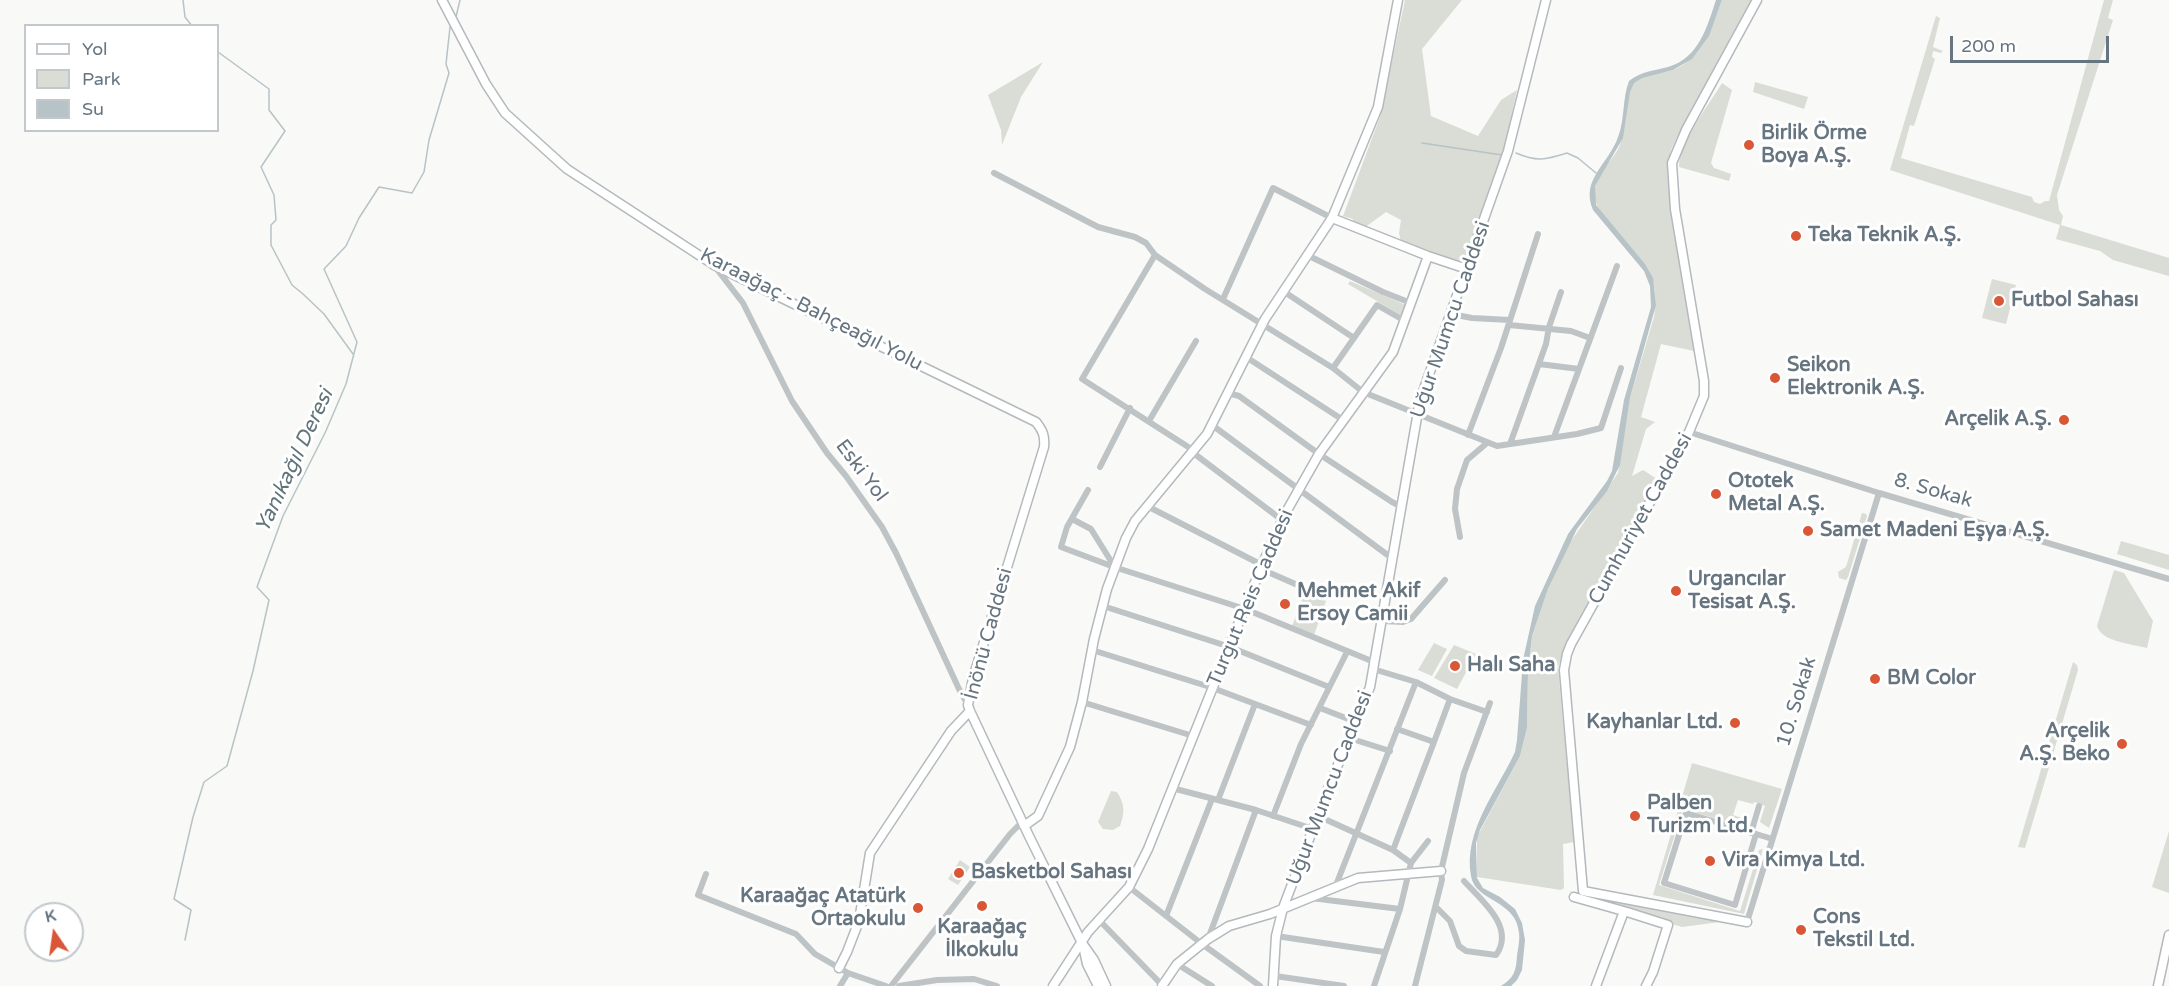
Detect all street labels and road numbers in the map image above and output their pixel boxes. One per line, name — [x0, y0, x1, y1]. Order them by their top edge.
street label: Uğur Mumcu Caddesi — [1406, 219, 1496, 421]
street label: Karaağaç - Bahçeağıl Yolu — [696, 243, 926, 377]
street label: Cumhuriyet Caddesi — [1584, 429, 1698, 609]
street label: Eski Yol — [830, 435, 892, 507]
street label: 8. Sokak — [1891, 468, 1975, 514]
street label: Turgut Reis Caddesi — [1203, 506, 1299, 690]
street label: İnönü Caddesi — [960, 565, 1018, 703]
street label: 10. Sokak — [1772, 654, 1822, 750]
street label: Uğur Mumcu Caddesi — [1282, 687, 1378, 889]

